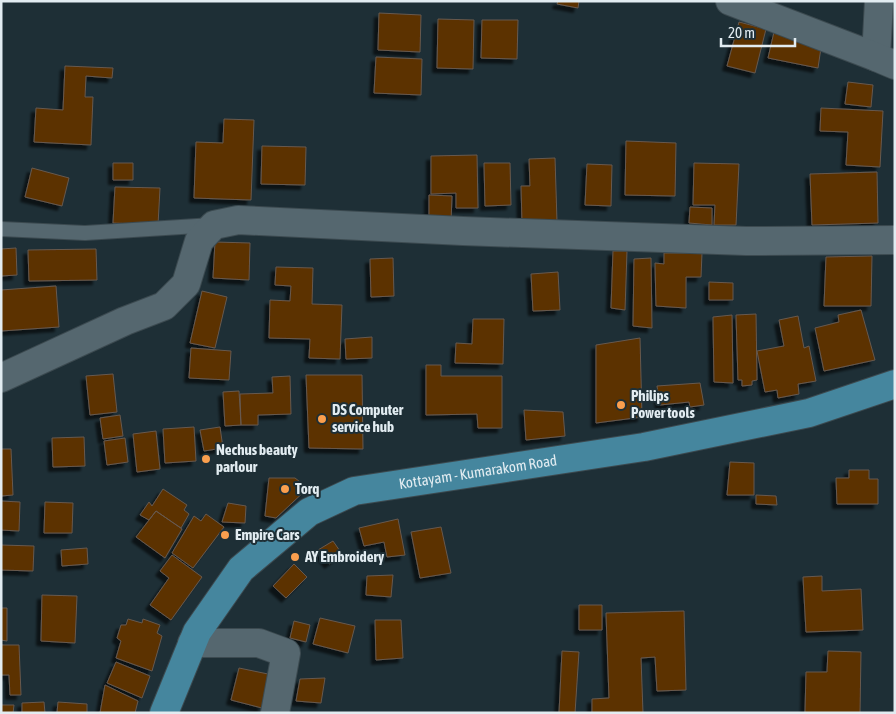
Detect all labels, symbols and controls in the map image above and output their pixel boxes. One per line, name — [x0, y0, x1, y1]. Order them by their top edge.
scale bar — [721, 15, 795, 47]
text: 20 m — [728, 24, 755, 41]
place label: Philips Power tools — [631, 387, 695, 421]
marker: Philips Power tools — [615, 399, 627, 411]
place label: DS Computer service hub — [332, 401, 404, 435]
marker: DS Computer service hub — [316, 413, 328, 425]
place label: Nechus beauty parlour — [216, 441, 298, 475]
street label: Kottayam - Kumarakom Road — [398, 451, 558, 492]
marker: Nechus beauty parlour — [200, 453, 212, 465]
place label: Torq — [295, 480, 319, 497]
marker: Torq — [279, 483, 291, 495]
place label: Empire Cars — [235, 526, 300, 543]
marker: Empire Cars — [219, 529, 231, 541]
place label: AY Embroidery — [304, 548, 385, 565]
marker: AY Embroidery — [289, 551, 301, 563]

